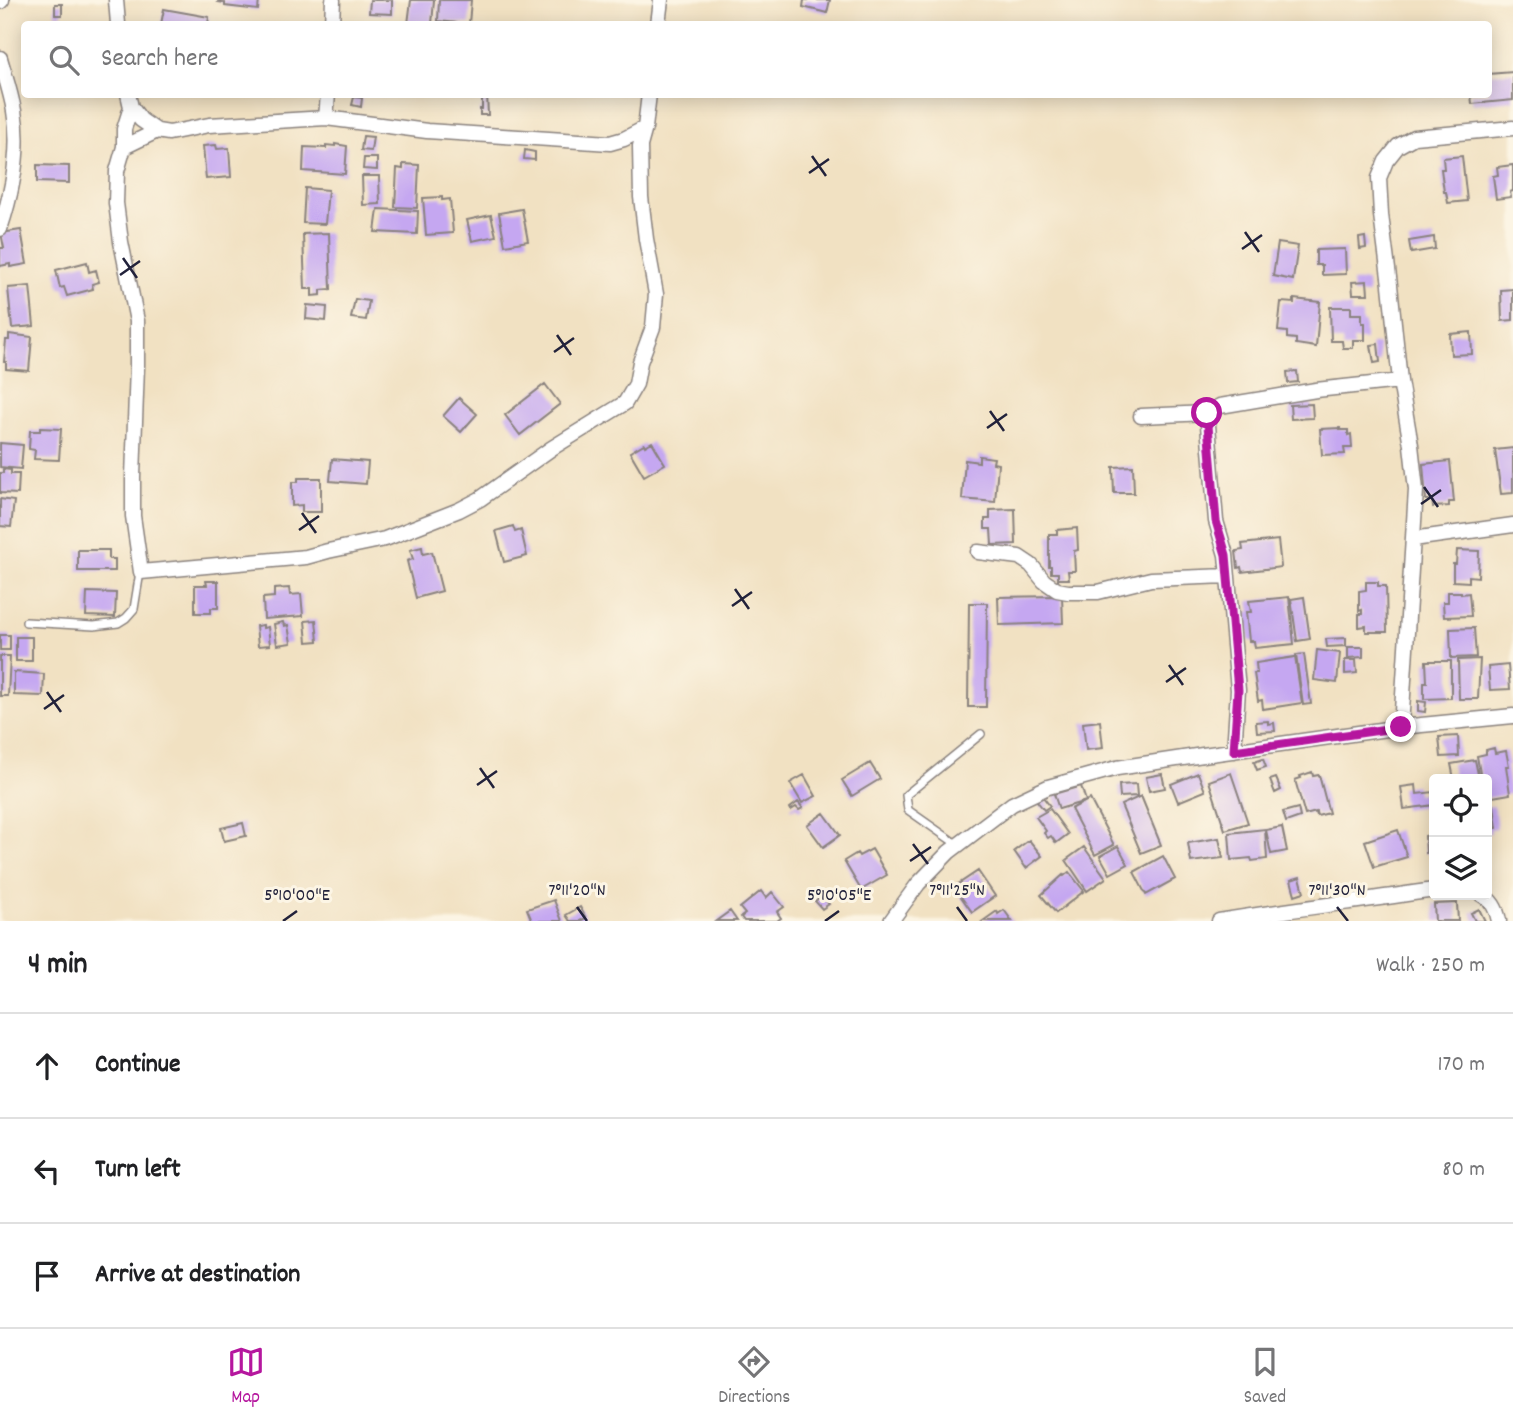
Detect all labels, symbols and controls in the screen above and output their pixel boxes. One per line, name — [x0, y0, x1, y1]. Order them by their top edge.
search box — [21, 21, 1492, 98]
icon: search — [45, 41, 83, 79]
text: Search here — [101, 41, 219, 78]
route start — [1191, 397, 1222, 428]
route end — [1385, 711, 1416, 742]
map controls — [1429, 774, 1492, 900]
button: locate — [1429, 774, 1492, 837]
button: layers — [1429, 837, 1492, 900]
text: 7°11'20"N — [548, 879, 606, 904]
text: 7°11'25"N — [929, 879, 985, 904]
text: 7°11'30"N — [1308, 879, 1366, 904]
text: 5°10'00"E — [264, 884, 330, 909]
text: 5°10'05"E — [807, 884, 871, 909]
text: 4 min — [28, 945, 87, 988]
text: Walk · 250 m — [1376, 950, 1485, 983]
icon: ahead — [28, 1047, 66, 1085]
text: Continue — [95, 1047, 180, 1084]
text: 170 m — [1438, 1049, 1485, 1082]
icon: left — [28, 1152, 66, 1190]
text: Turn left — [95, 1152, 181, 1189]
text: 80 m — [1442, 1154, 1485, 1187]
icon: arrive — [28, 1257, 66, 1295]
text: Arrive at destination — [95, 1257, 300, 1294]
tab: Map — [227, 1343, 265, 1412]
tab: Directions — [718, 1343, 790, 1412]
tab: Saved — [1244, 1343, 1286, 1412]

